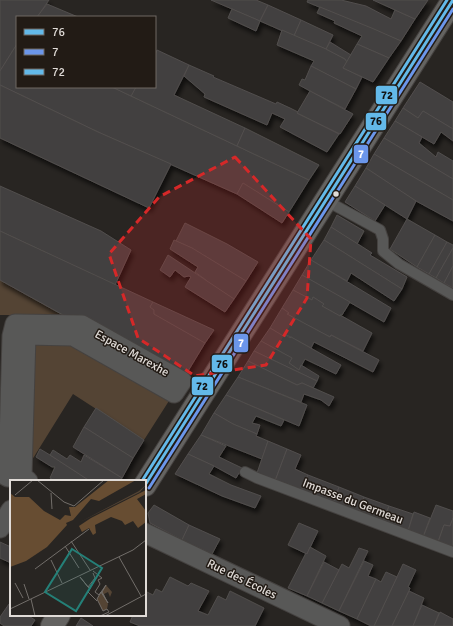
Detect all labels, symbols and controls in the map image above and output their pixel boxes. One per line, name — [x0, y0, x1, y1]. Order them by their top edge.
legend — [16, 16, 156, 88]
text: 76 — [52, 25, 65, 40]
text: 7 — [52, 45, 58, 60]
text: 72 — [52, 65, 65, 80]
line badge: 72 — [375, 85, 398, 105]
text: 72 — [381, 89, 393, 102]
line badge: 76 — [365, 112, 387, 131]
text: 76 — [370, 115, 382, 128]
line badge: 7 — [353, 144, 369, 164]
text: 7 — [358, 148, 364, 161]
unlabelled marker — [331, 189, 341, 199]
street label: Espace Marexhe — [92, 327, 172, 380]
line badge: 7 — [233, 333, 249, 353]
text: 7 — [238, 337, 244, 350]
line badge: 76 — [211, 354, 233, 373]
text: 76 — [216, 358, 228, 371]
line badge: 72 — [191, 376, 214, 396]
text: 72 — [196, 380, 208, 393]
street label: Impasse du Germeau — [300, 475, 405, 528]
inset map — [10, 480, 146, 616]
street label: Rue des Écoles — [205, 556, 279, 603]

